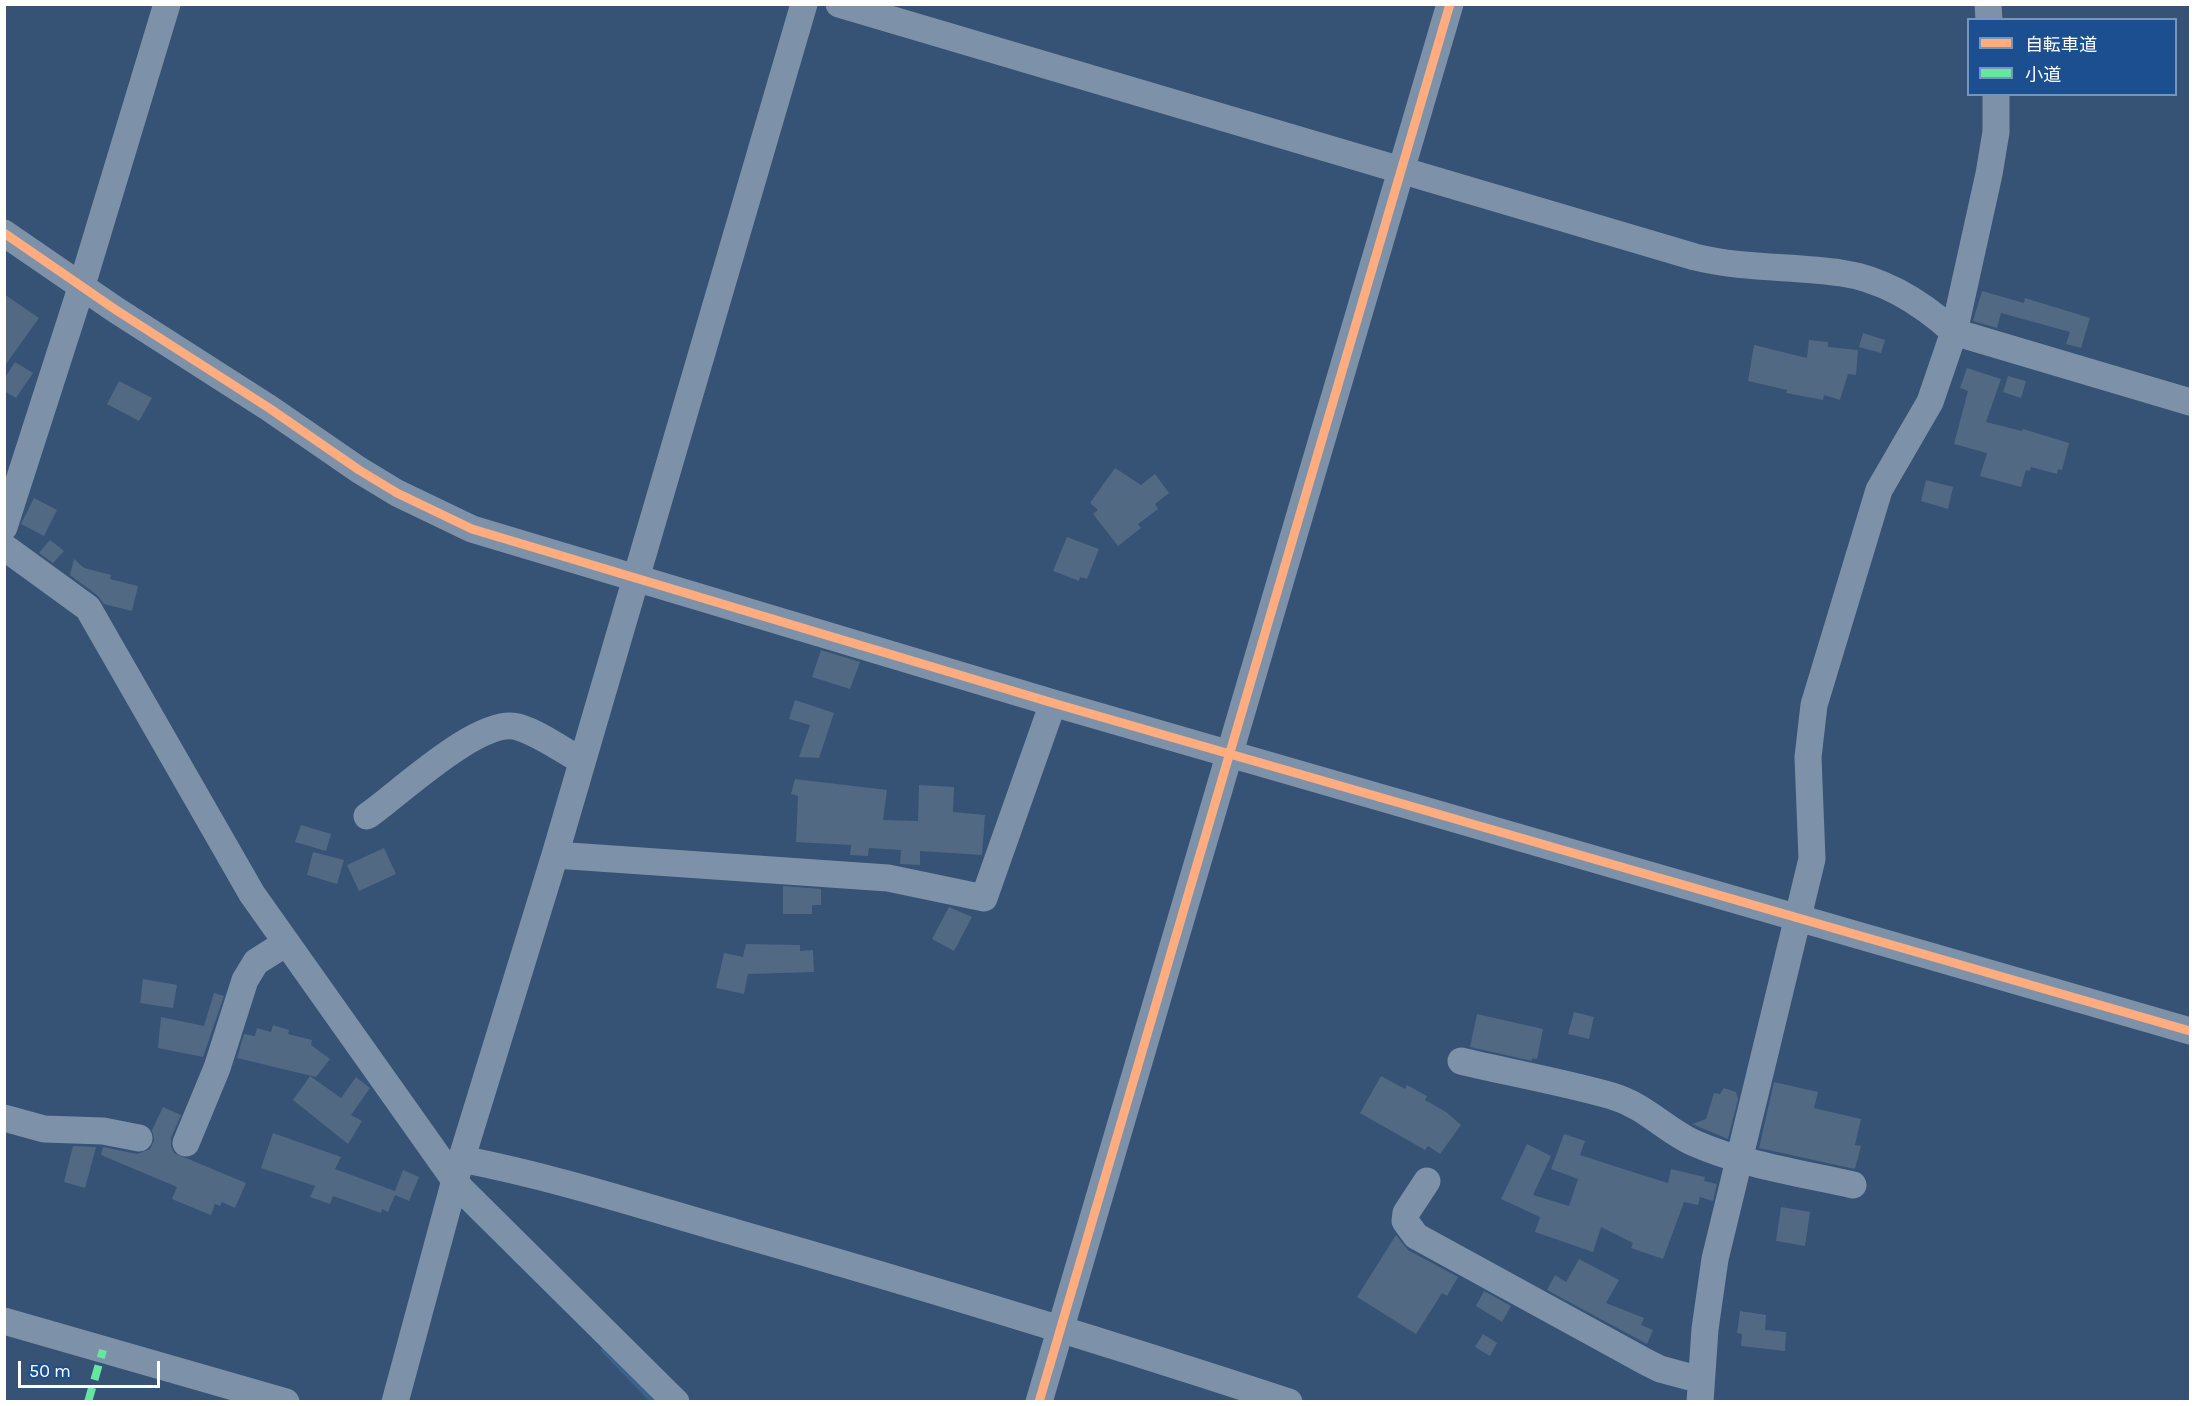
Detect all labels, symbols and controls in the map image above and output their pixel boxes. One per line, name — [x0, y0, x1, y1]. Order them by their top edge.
legend — [1967, 18, 2177, 96]
text: 自転車道 — [2025, 34, 2097, 56]
text: 小道 — [2025, 64, 2061, 86]
scale bar — [21, 1349, 164, 1387]
text: 50 m — [29, 1360, 71, 1382]

